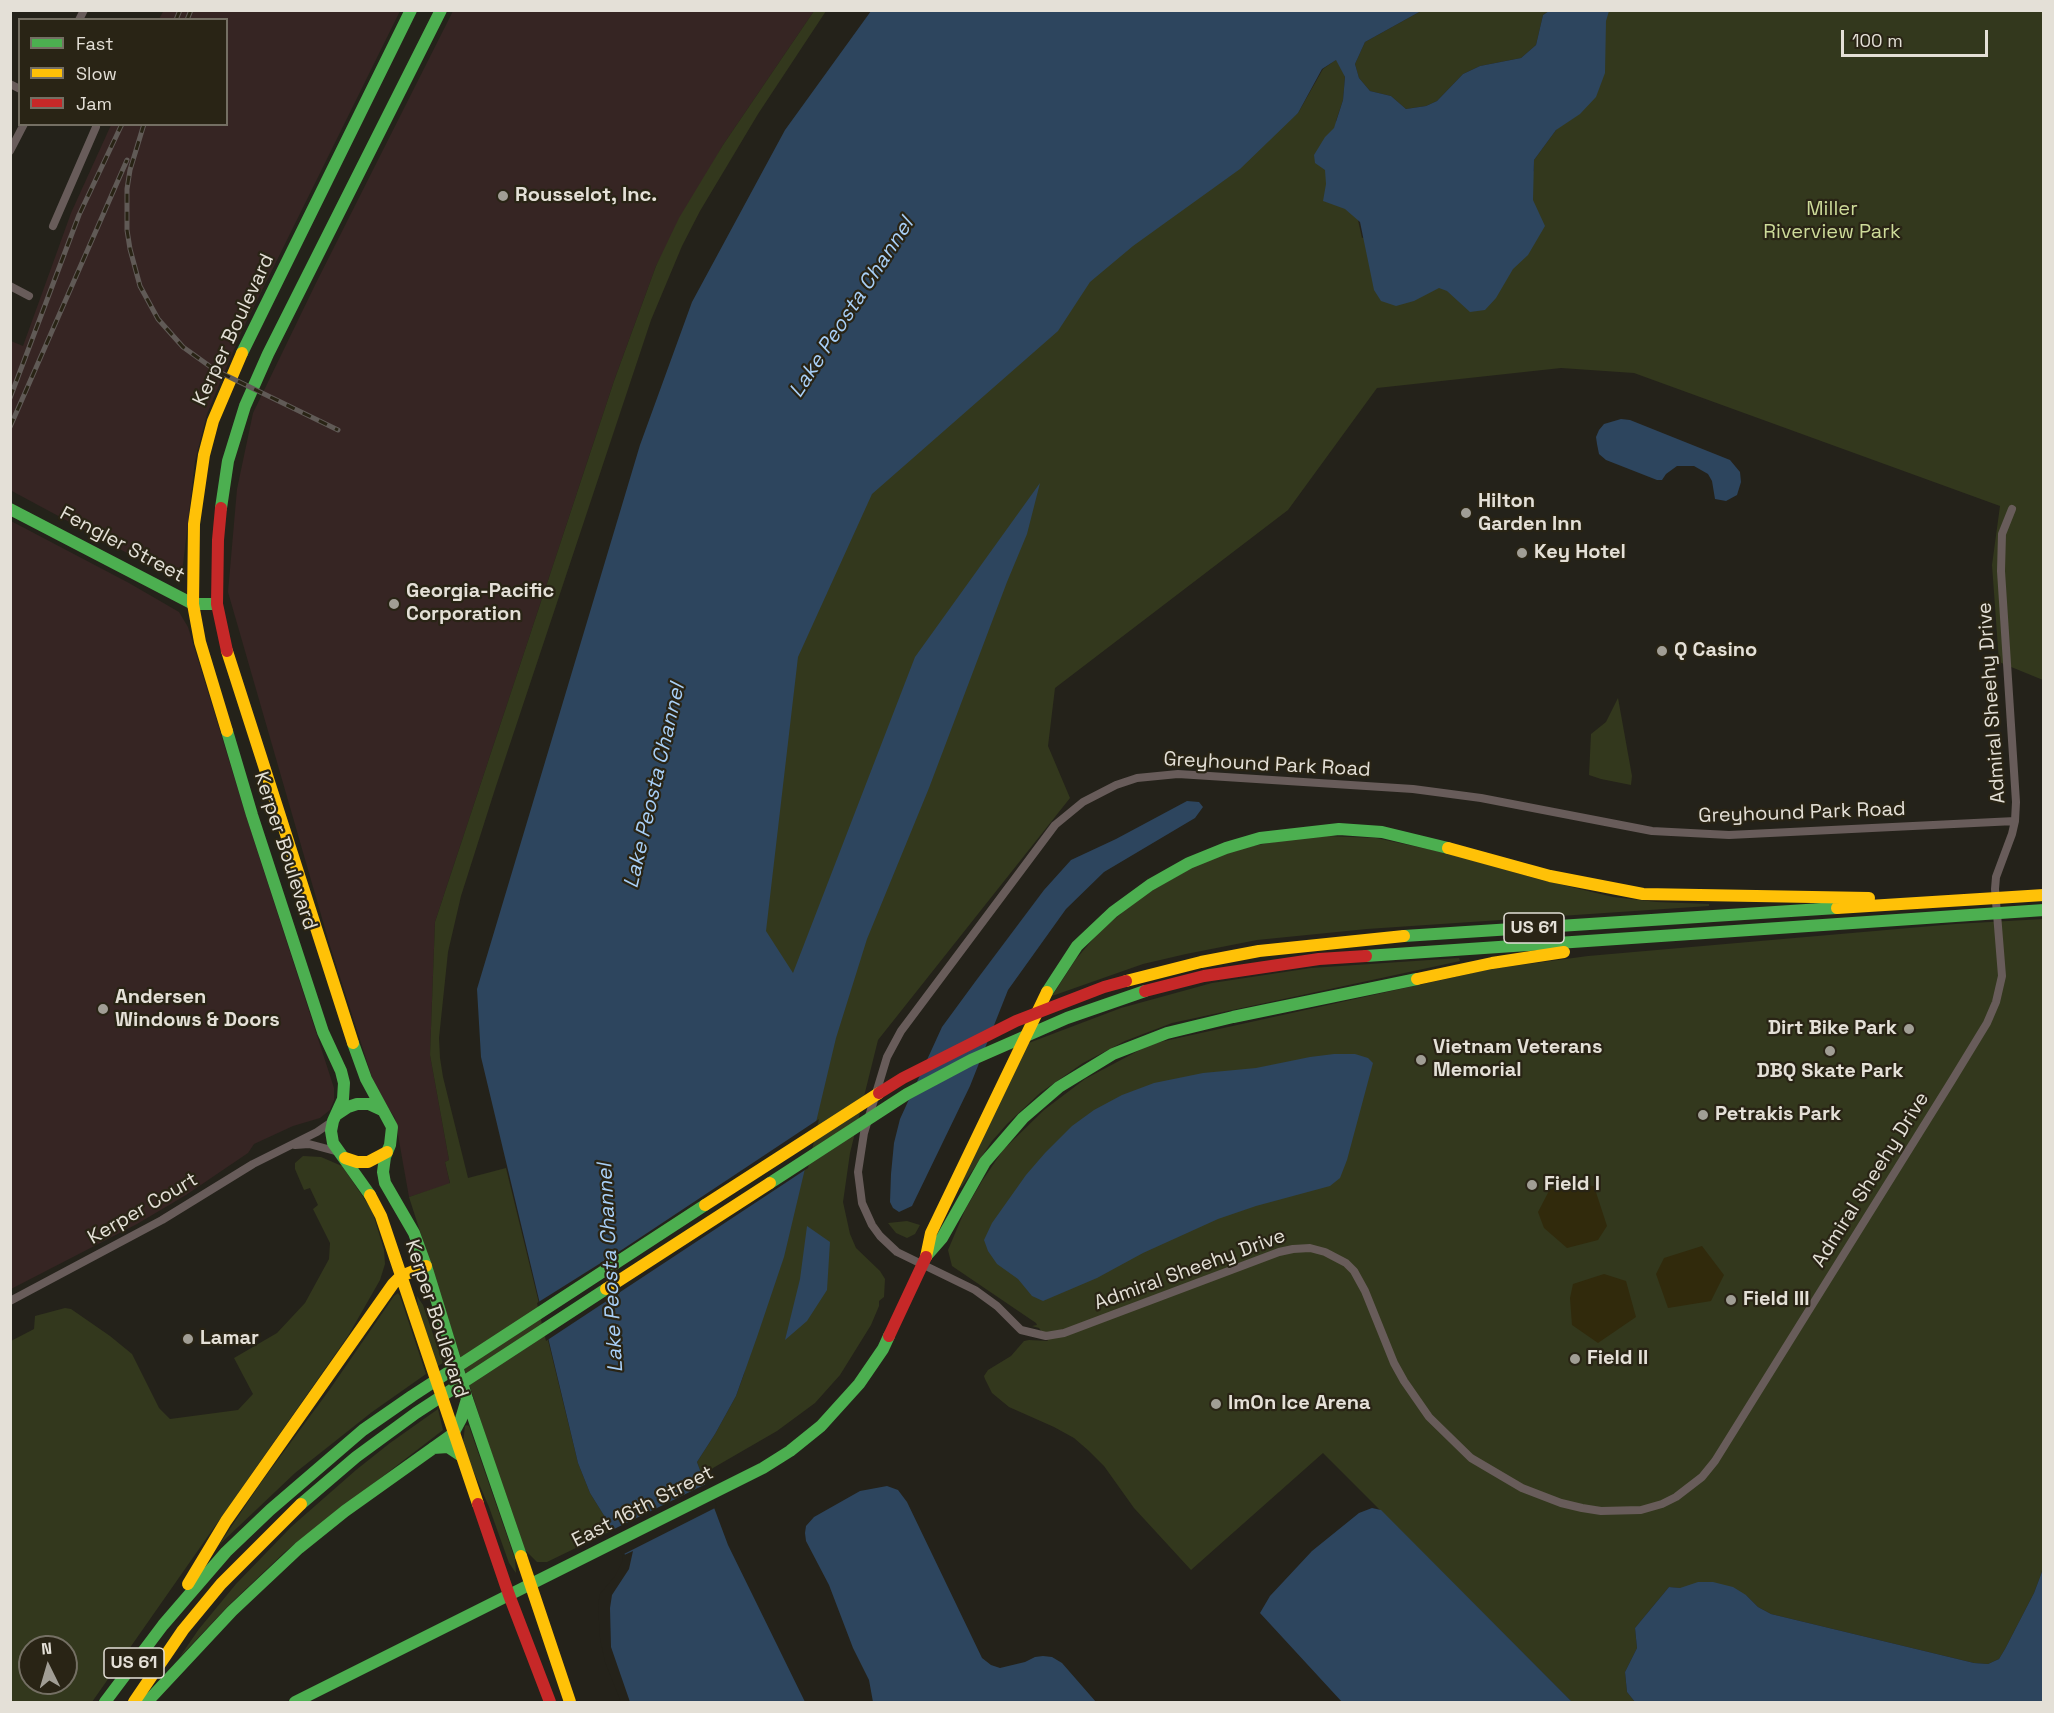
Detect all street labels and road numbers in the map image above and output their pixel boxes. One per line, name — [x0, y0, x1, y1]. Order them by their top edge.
street label: Kerper Boulevard — [188, 250, 280, 410]
street label: Fengler Street — [55, 502, 189, 588]
street label: Admiral Sheehy Drive — [1973, 601, 2011, 805]
street label: Greyhound Park Road — [1163, 748, 1371, 782]
street label: Kerper Boulevard — [248, 769, 322, 933]
street label: Greyhound Park Road — [1698, 797, 1906, 829]
road number: US 61 — [1504, 913, 1564, 943]
street label: Admiral Sheehy Drive — [1807, 1088, 1935, 1272]
street label: Kerper Court — [84, 1168, 202, 1250]
street label: Admiral Sheehy Drive — [1091, 1224, 1289, 1316]
street label: Kerper Boulevard — [399, 1237, 473, 1401]
street label: East 16th Street — [568, 1461, 718, 1553]
road number: US 61 — [104, 1648, 164, 1678]

